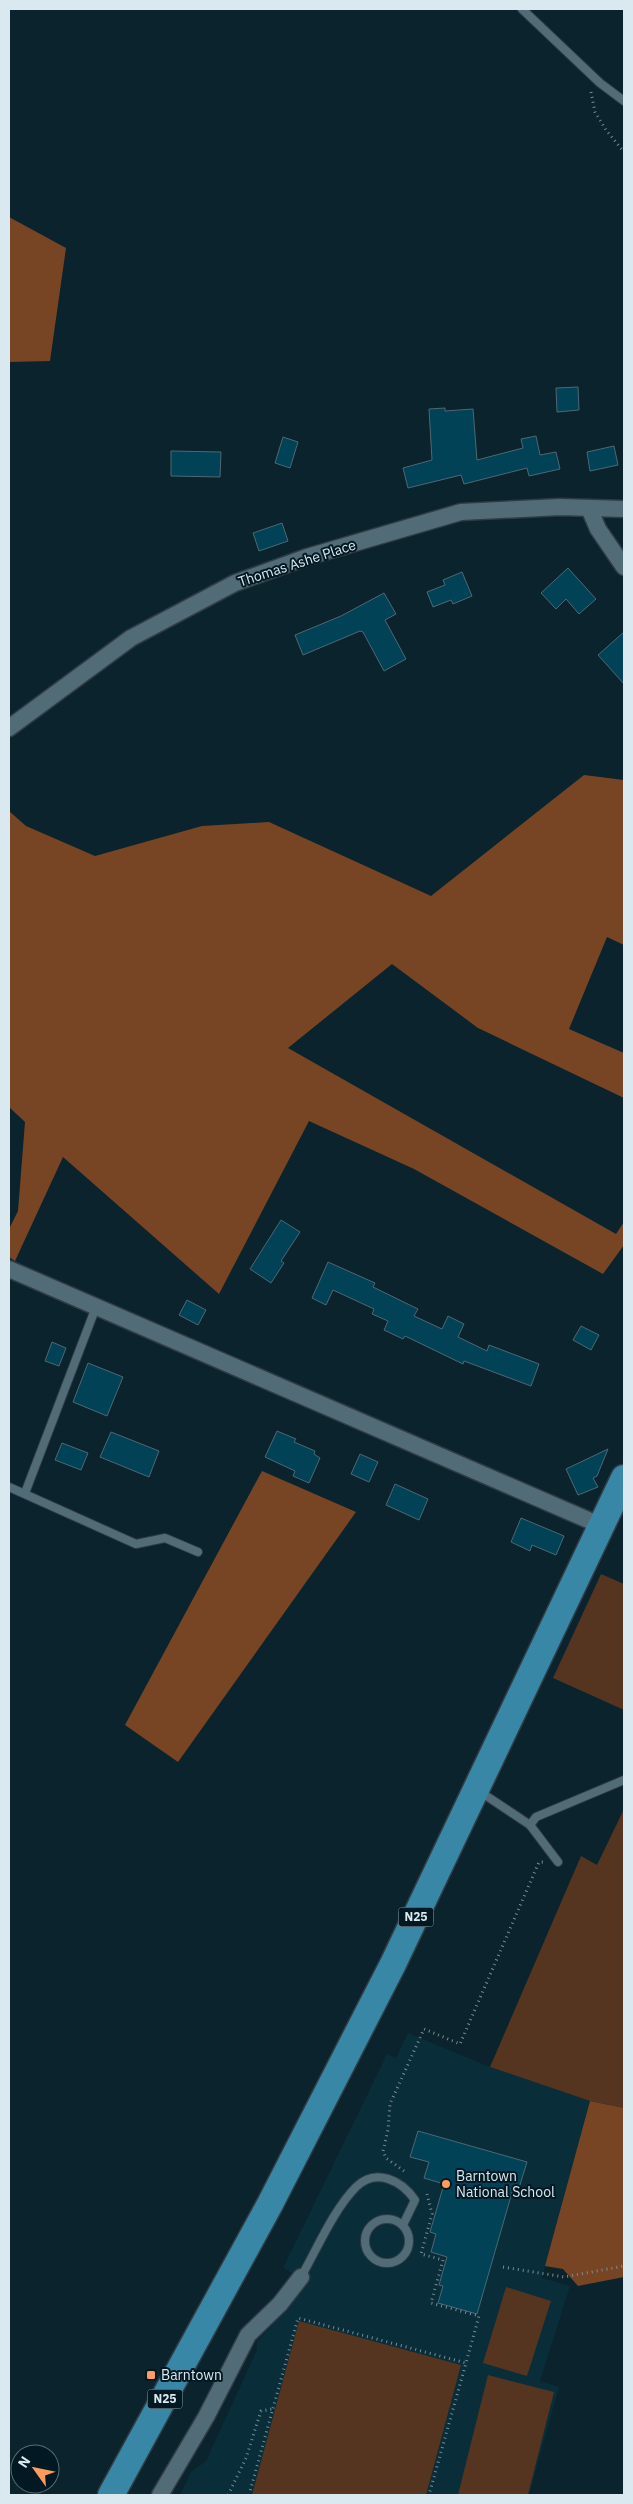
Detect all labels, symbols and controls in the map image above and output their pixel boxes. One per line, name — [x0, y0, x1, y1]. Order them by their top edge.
street label: Thomas Ashe Place — [236, 535, 358, 591]
road number: N25 — [398, 1908, 434, 1926]
place label: Barntown National School — [456, 2167, 555, 2201]
marker: Barntown National School — [440, 2178, 452, 2190]
place label: Barntown — [161, 2366, 222, 2384]
marker: Barntown — [145, 2369, 157, 2381]
road number: N25 — [148, 2390, 182, 2408]
north arrow — [10, 2444, 60, 2494]
text: N — [14, 2453, 34, 2471]

